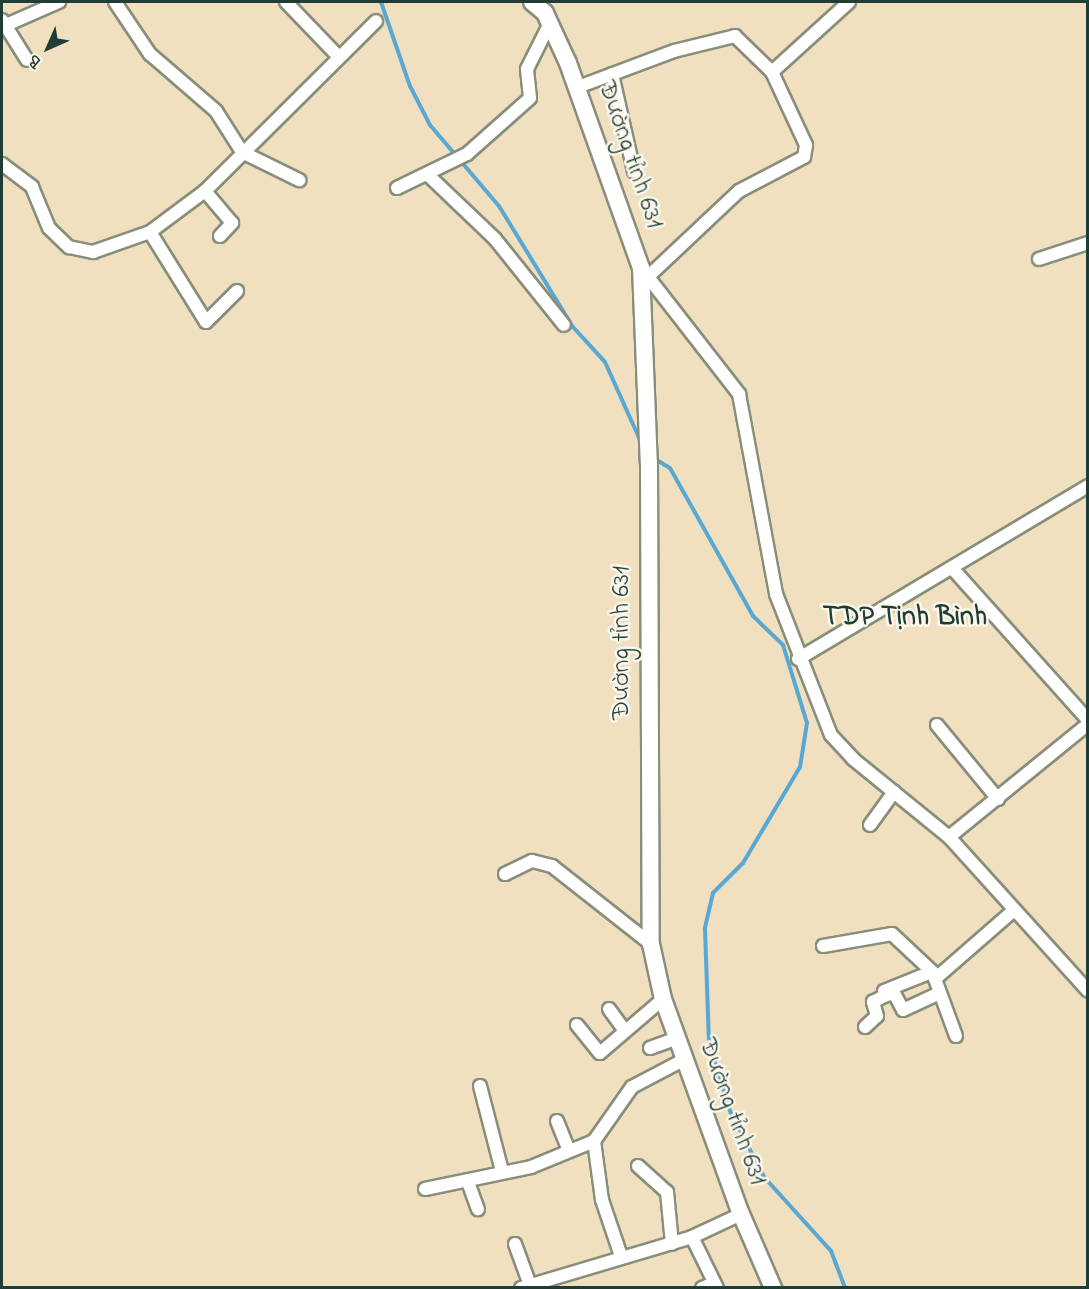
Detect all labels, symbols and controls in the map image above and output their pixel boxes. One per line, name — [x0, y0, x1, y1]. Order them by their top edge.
north arrow — [18, 18, 78, 78]
text: B — [23, 48, 48, 73]
street label: Đường tỉnh 631 — [589, 77, 669, 233]
street label: Đường tỉnh 631 — [607, 566, 639, 720]
district label: TDP Tịnh Bình — [823, 601, 987, 635]
street label: Đường tỉnh 631 — [690, 1034, 772, 1190]

